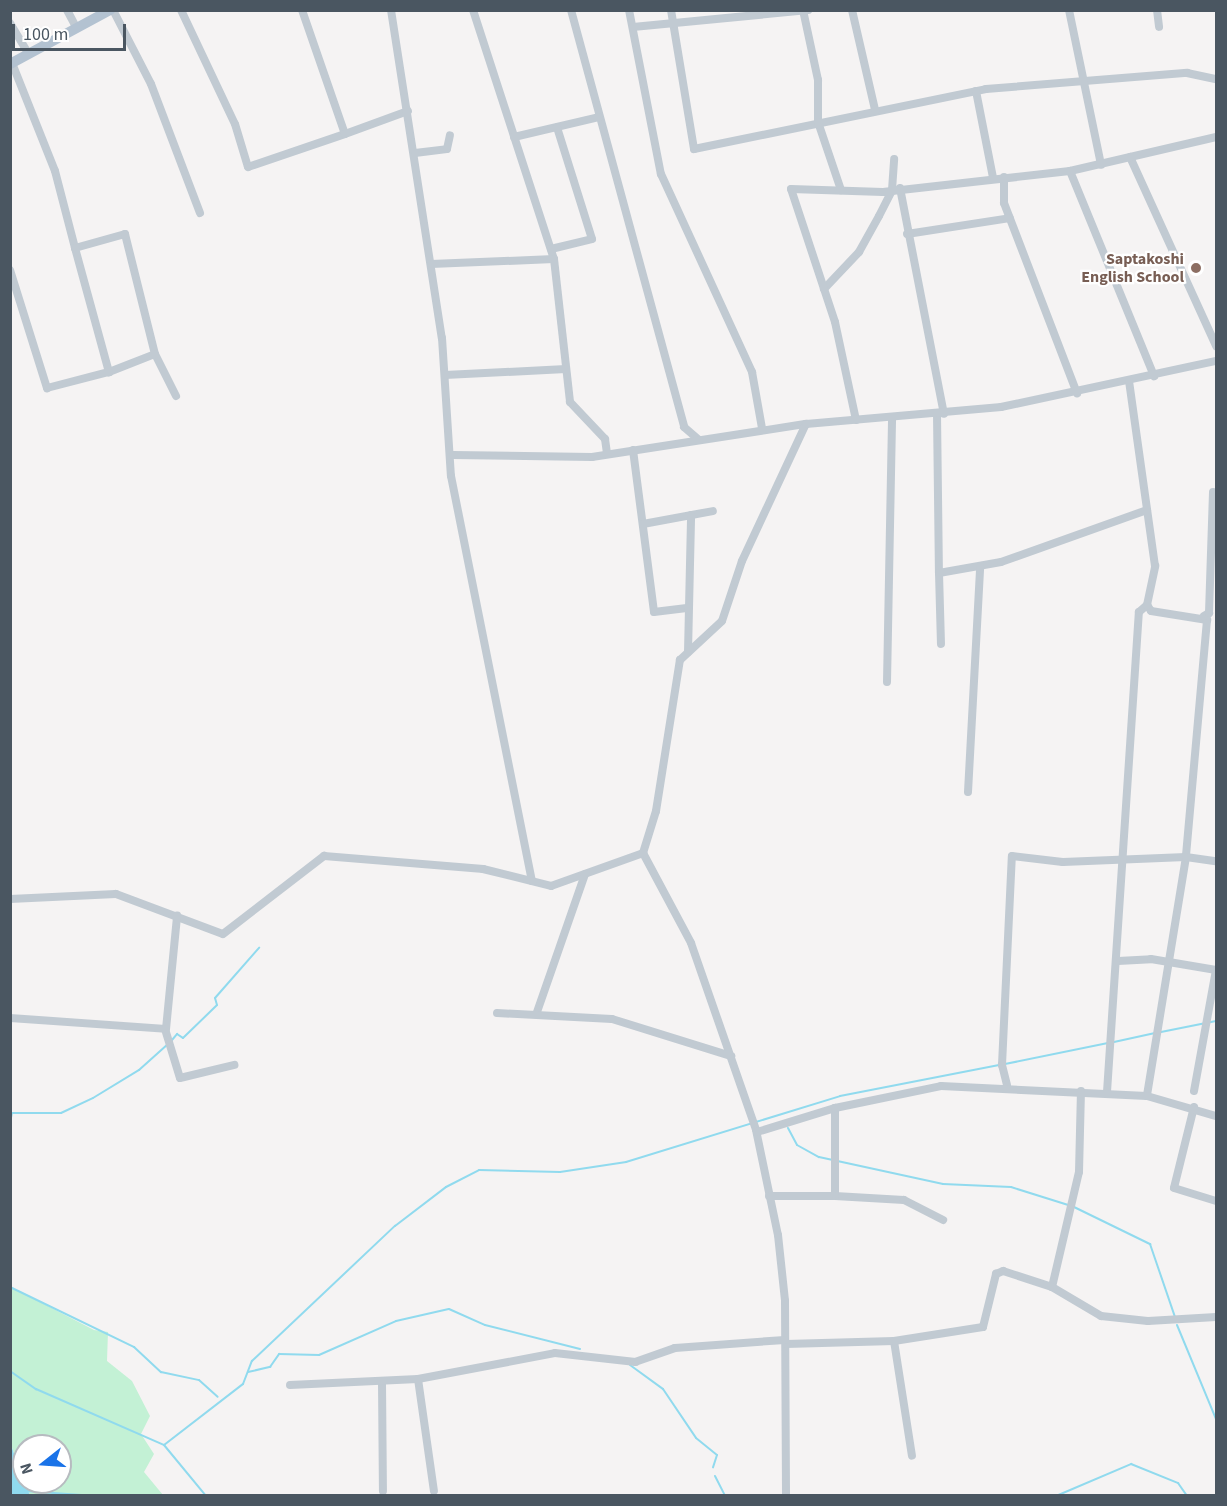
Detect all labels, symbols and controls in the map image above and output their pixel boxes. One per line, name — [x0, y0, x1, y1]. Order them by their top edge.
scale bar — [15, 12, 129, 50]
text: 100 m — [23, 22, 68, 47]
place label: Saptakoshi English School — [1081, 249, 1184, 287]
marker: Saptakoshi English School — [1189, 261, 1203, 275]
north arrow — [12, 1434, 72, 1494]
text: N — [15, 1460, 39, 1477]

